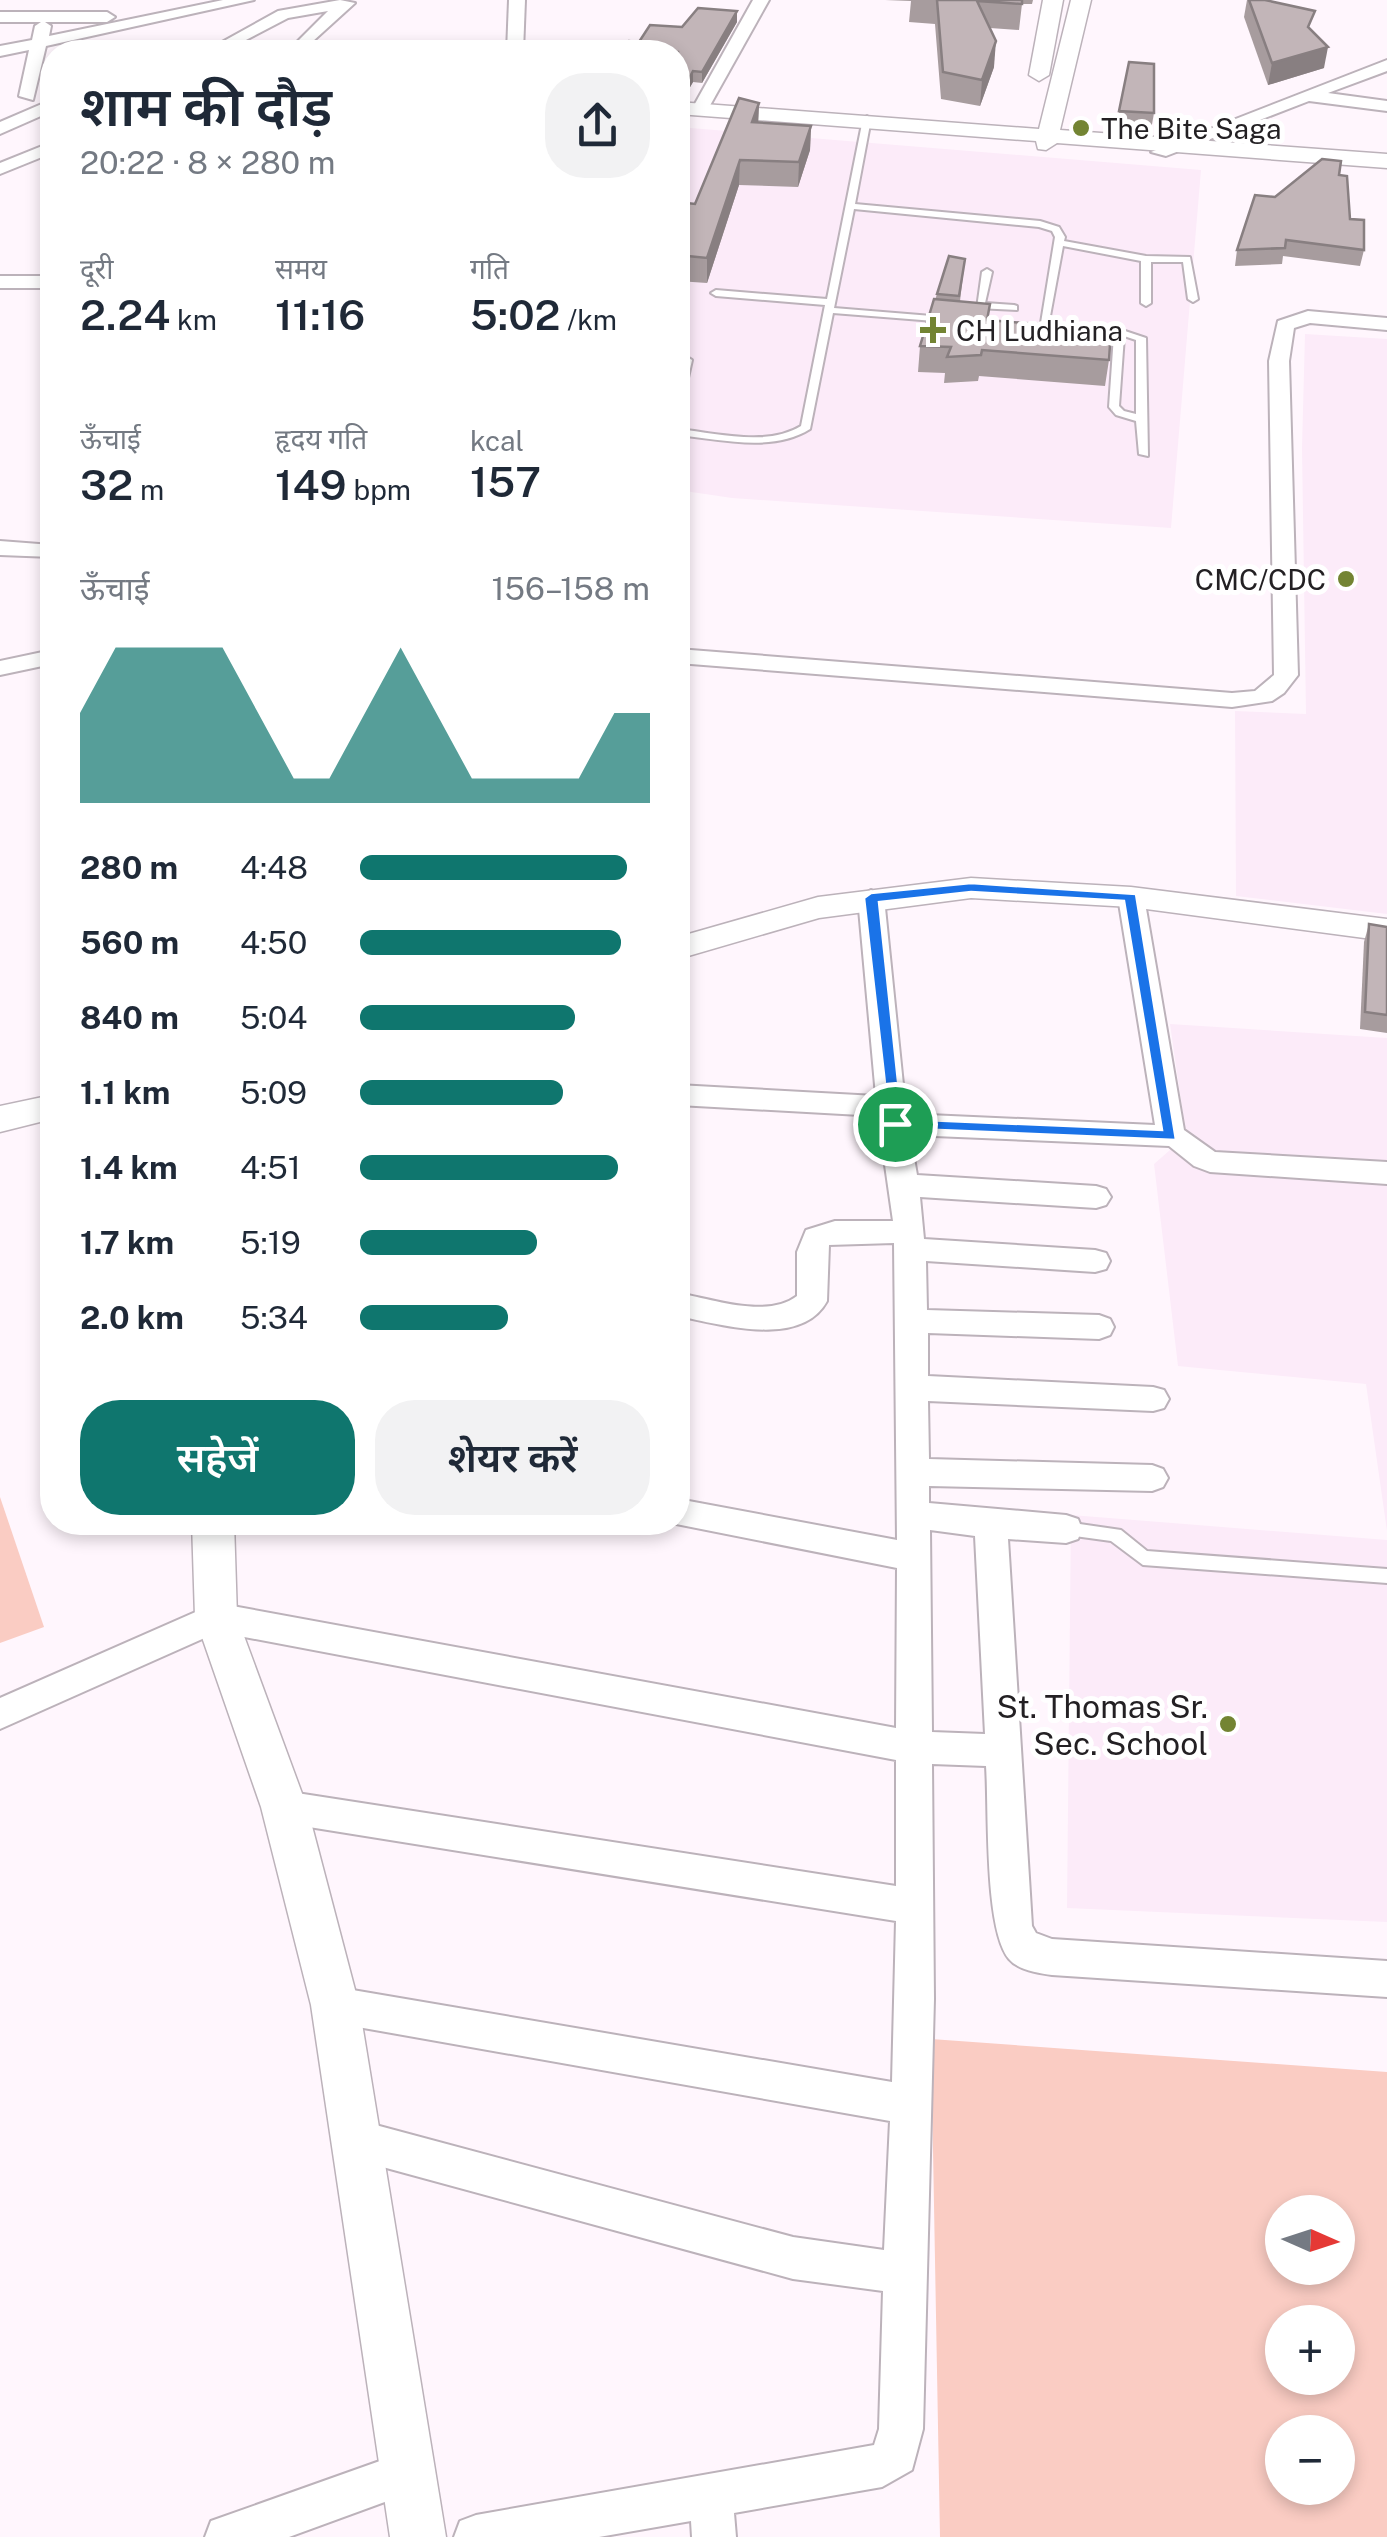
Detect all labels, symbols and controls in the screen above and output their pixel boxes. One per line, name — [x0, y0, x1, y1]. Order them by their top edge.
button: share — [545, 73, 650, 178]
text: शाम की दौड़ — [80, 74, 332, 138]
place label: The Bite Saga — [1101, 112, 1282, 145]
marker: The Bite Saga — [1070, 117, 1092, 139]
text: 20:22 · 8 × 280 m — [80, 144, 336, 181]
text: दूरी — [80, 252, 114, 285]
text: समय — [275, 252, 327, 285]
text: गति — [470, 252, 509, 285]
text: 2.24 — [80, 290, 170, 339]
text: 11:16 — [275, 290, 365, 339]
text: 5:02 — [470, 290, 561, 339]
text: km — [170, 303, 217, 336]
text: /km — [561, 303, 617, 336]
place label: CH Ludhiana — [956, 314, 1123, 347]
marker: CH Ludhiana — [920, 317, 946, 343]
text: ऊँचाई — [80, 422, 141, 455]
text: हृदय गति — [275, 422, 367, 455]
text: kcal — [470, 424, 524, 457]
text: 157 — [470, 457, 541, 506]
text: 32 — [80, 460, 133, 509]
text: 149 — [275, 460, 347, 509]
text: m — [133, 473, 164, 506]
text: bpm — [347, 473, 411, 506]
place label: CMC/CDC — [1195, 563, 1326, 596]
marker: CMC/CDC — [1335, 568, 1357, 590]
text: ऊँचाई — [80, 570, 149, 607]
text: 156–158 m — [492, 570, 650, 607]
text: 280 m — [80, 849, 178, 886]
text: 4:48 — [240, 849, 308, 886]
text: 560 m — [80, 924, 179, 961]
text: 4:50 — [240, 924, 307, 961]
text: 840 m — [80, 999, 179, 1036]
text: 5:04 — [240, 999, 307, 1036]
text: 1.1 km — [80, 1074, 170, 1111]
text: 5:09 — [240, 1074, 307, 1111]
pin — [853, 1082, 938, 1167]
icon: arrive — [868, 1097, 923, 1152]
text: 1.4 km — [80, 1149, 178, 1186]
text: 4:51 — [240, 1149, 301, 1186]
text: 1.7 km — [80, 1224, 174, 1261]
text: 5:19 — [240, 1224, 301, 1261]
text: 2.0 km — [80, 1299, 184, 1336]
text: 5:34 — [240, 1299, 308, 1336]
button: सहेजें — [80, 1400, 355, 1515]
button: शेयर करें — [375, 1400, 650, 1515]
place label: St. Thomas Sr. Sec. School — [997, 1688, 1208, 1762]
marker: St. Thomas Sr. Sec. School — [1217, 1713, 1239, 1735]
north arrow — [1265, 2195, 1355, 2285]
map controls — [1265, 2195, 1355, 2505]
button: + — [1265, 2305, 1355, 2395]
button: − — [1265, 2415, 1355, 2505]

